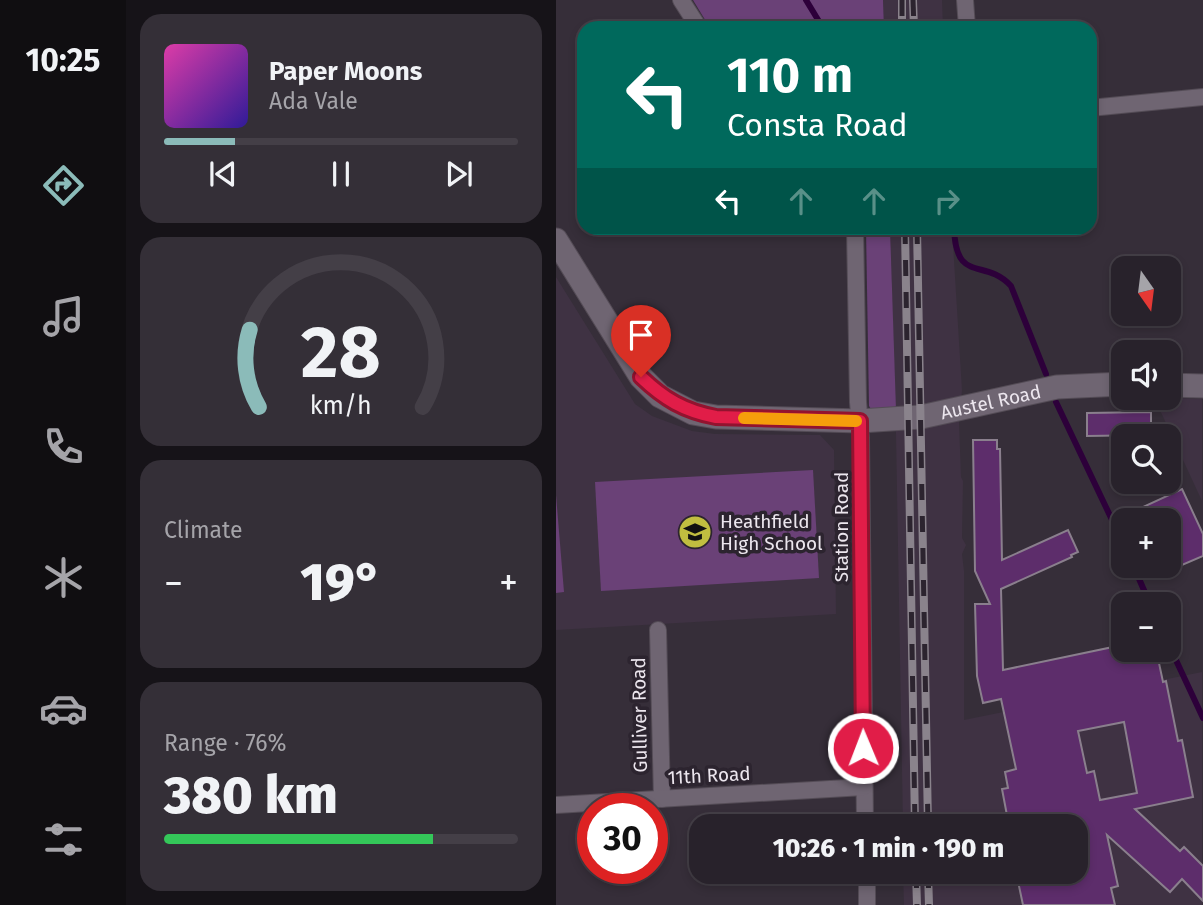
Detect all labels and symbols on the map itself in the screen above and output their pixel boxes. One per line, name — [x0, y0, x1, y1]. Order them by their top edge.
north arrow — [1111, 256, 1181, 326]
pin — [611, 305, 671, 377]
street label: Austel Road — [938, 380, 1043, 424]
street label: Station Road — [830, 472, 853, 582]
place label: Heathfield High School — [720, 510, 823, 555]
school or university icon: Heathfield High School — [676, 513, 714, 551]
street label: Gulliver Road — [627, 657, 652, 773]
position arrow — [826, 711, 900, 785]
street label: 11th Road — [667, 762, 751, 789]
speed limit sign: 30 — [577, 793, 668, 884]

